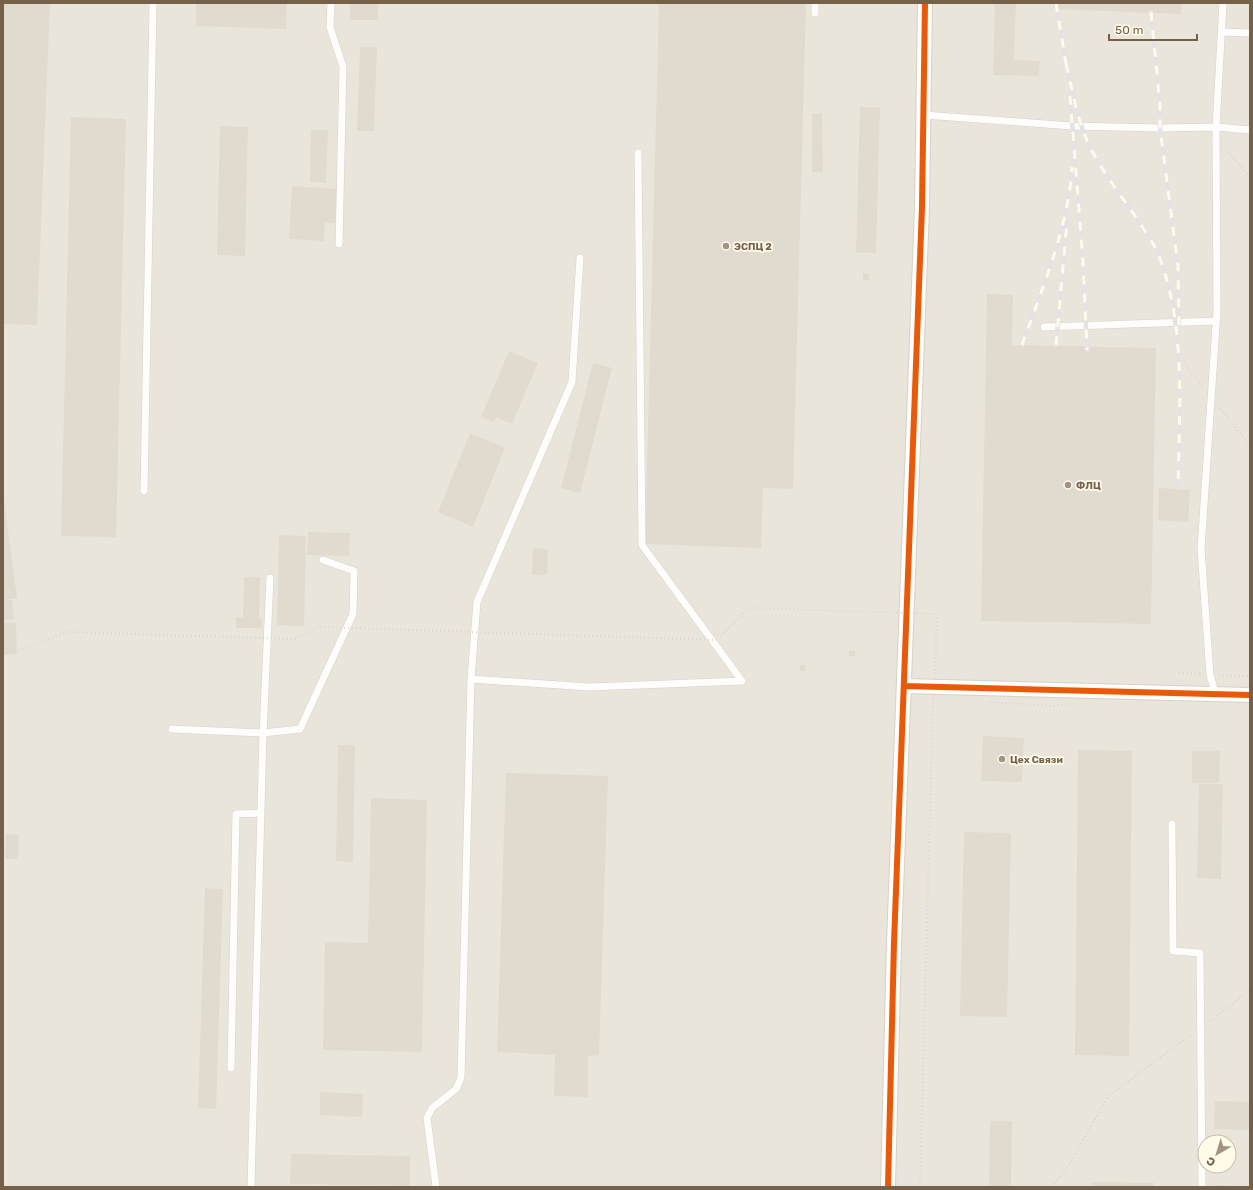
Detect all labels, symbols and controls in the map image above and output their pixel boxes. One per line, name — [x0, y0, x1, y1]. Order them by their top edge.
scale bar — [1109, 16, 1197, 42]
text: 50 m — [1115, 23, 1143, 37]
marker: ЭСПЦ 2 — [721, 241, 731, 251]
place label: ЭСПЦ 2 — [734, 241, 772, 253]
marker: ФЛЦ — [1063, 480, 1073, 490]
place label: ФЛЦ — [1076, 480, 1101, 492]
marker: Цех Связи — [997, 754, 1007, 764]
place label: Цех Связи — [1010, 754, 1063, 766]
north arrow — [1197, 1134, 1237, 1174]
text: С — [1204, 1154, 1218, 1169]

